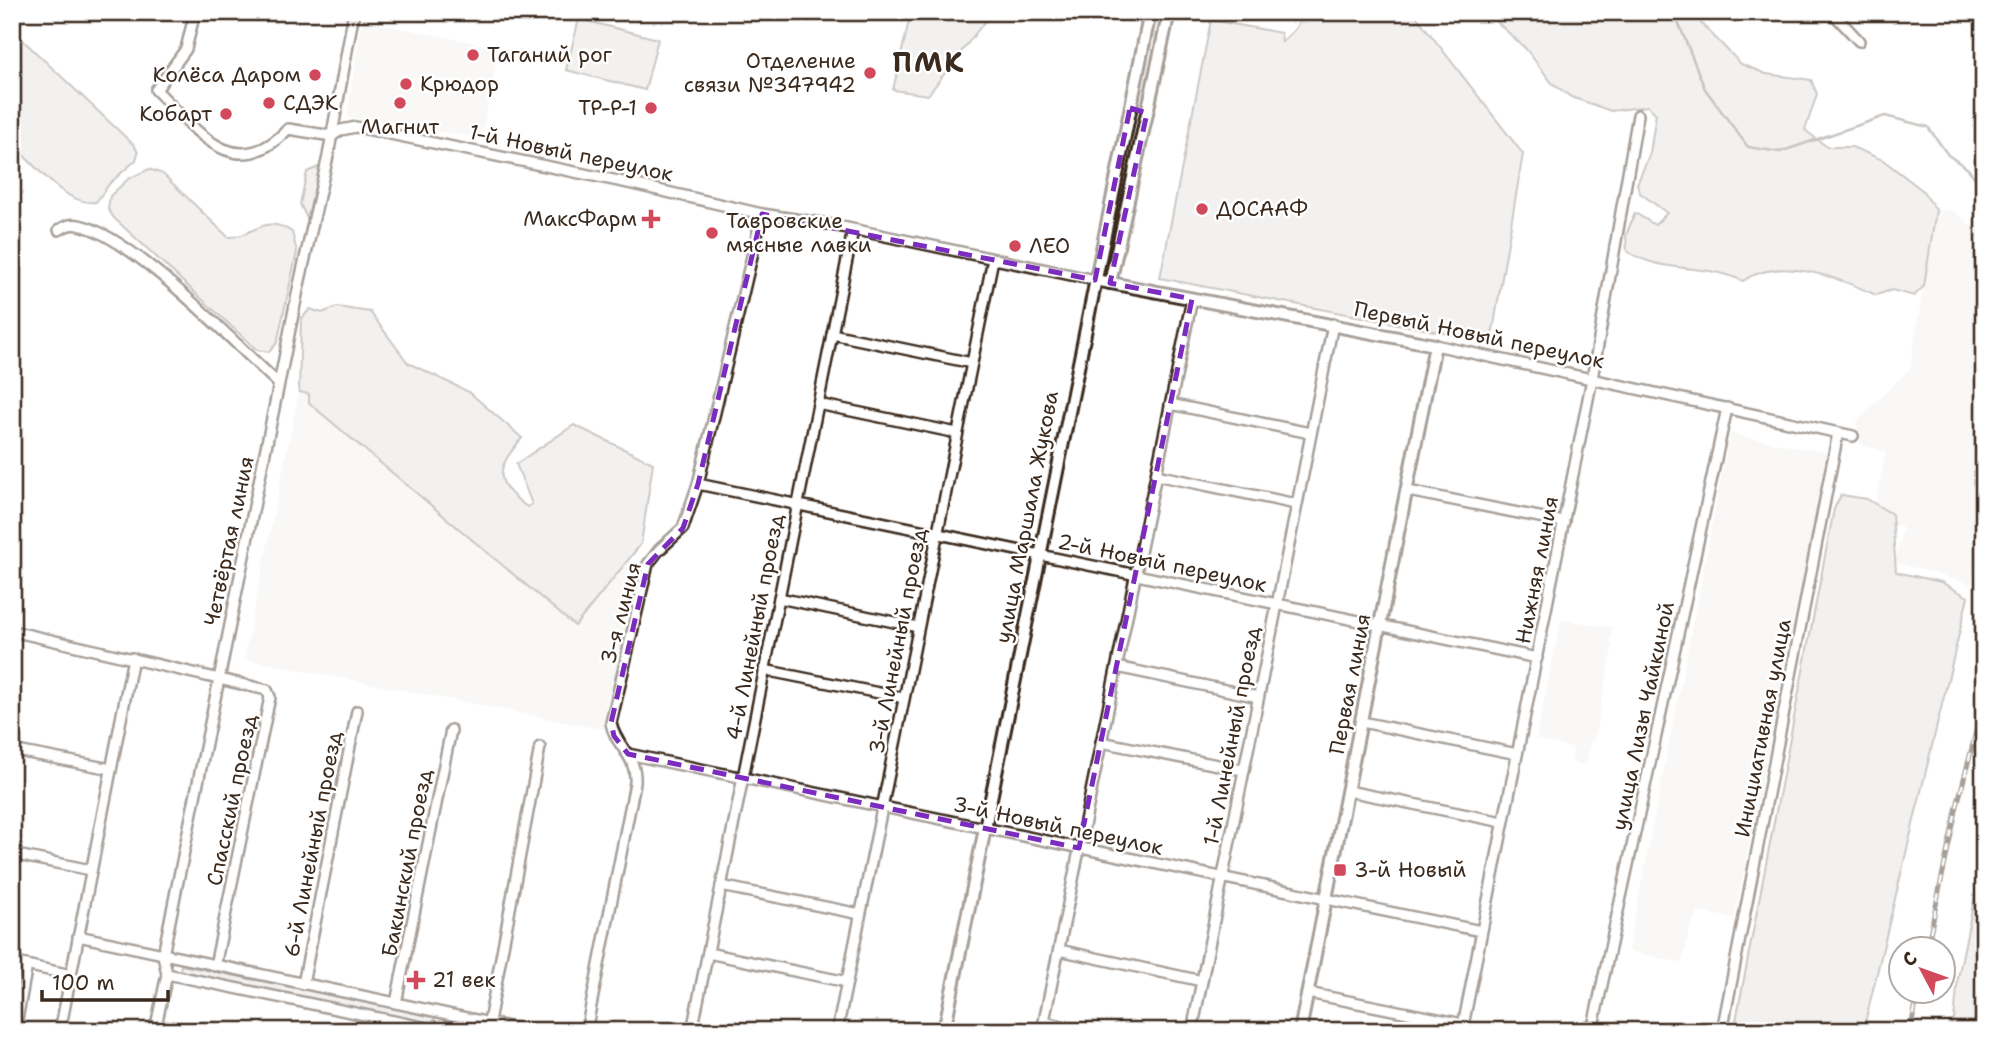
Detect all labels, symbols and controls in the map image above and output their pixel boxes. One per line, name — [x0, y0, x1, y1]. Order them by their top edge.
place label: Таганий рог — [487, 41, 613, 69]
district label: ПМК — [893, 43, 965, 81]
marker: Таганий рог — [465, 47, 481, 63]
place label: Отделение связи №347942 — [684, 47, 856, 99]
place label: Колёса Даром — [153, 61, 301, 89]
marker: Отделение связи №347942 — [862, 65, 878, 81]
marker: Колёса Даром — [307, 67, 323, 83]
place label: Крюдор — [420, 70, 499, 98]
marker: Крюдор — [398, 76, 414, 92]
place label: СДЭК — [283, 89, 339, 117]
place label: ТР-Р-1 — [578, 94, 637, 122]
marker: СДЭК — [261, 95, 277, 111]
marker: Магнит — [392, 95, 408, 111]
place label: Кобарт — [139, 100, 212, 128]
marker: ТР-Р-1 — [643, 100, 659, 116]
marker: Кобарт — [218, 106, 234, 122]
place label: Магнит — [361, 113, 439, 141]
street label: 1-й Новый переулок — [467, 118, 675, 188]
place label: ДОСААФ — [1216, 195, 1308, 223]
marker: ДОСААФ — [1194, 201, 1210, 217]
place label: МаксФарм — [523, 205, 637, 233]
place label: Тавровские мясные лавки — [726, 207, 872, 259]
marker: МаксФарм — [643, 211, 659, 227]
marker: Тавровские мясные лавки — [704, 225, 720, 241]
place label: ЛЕО — [1029, 232, 1070, 260]
marker: ЛЕО — [1007, 238, 1023, 254]
street label: Первый Новый переулок — [1351, 295, 1607, 375]
street label: улица Маршала Жукова — [989, 388, 1065, 646]
street label: Четвёртая линия — [197, 454, 261, 628]
street label: Нижняя линия — [1509, 494, 1565, 646]
street label: 4-й Линейный проезд — [719, 512, 791, 742]
street label: 3-й Линейный проезд — [862, 526, 934, 756]
street label: 2-й Новый переулок — [1055, 527, 1269, 599]
street label: 3-я линия — [594, 559, 648, 667]
street label: улица Лизы Чайкиной — [1605, 599, 1681, 833]
street label: Первая линия — [1323, 611, 1377, 757]
street label: Инициативная улица — [1728, 616, 1798, 840]
street label: 1-й Линейный проезд — [1197, 624, 1267, 848]
street label: Спасский проезд — [200, 712, 264, 888]
street label: 6-й Линейный проезд — [277, 729, 349, 959]
street label: Бакинский проезд — [375, 767, 439, 959]
street label: 3-й Новый переулок — [950, 790, 1166, 862]
place label: 3-й Новый — [1354, 856, 1466, 884]
marker: 3-й Новый — [1332, 862, 1348, 878]
north arrow — [1888, 934, 1958, 1004]
text: С — [1896, 947, 1923, 972]
scale bar — [42, 959, 168, 1003]
place label: 21 век — [432, 966, 496, 994]
text: 100 m — [52, 969, 115, 997]
marker: 21 век — [406, 970, 426, 990]

